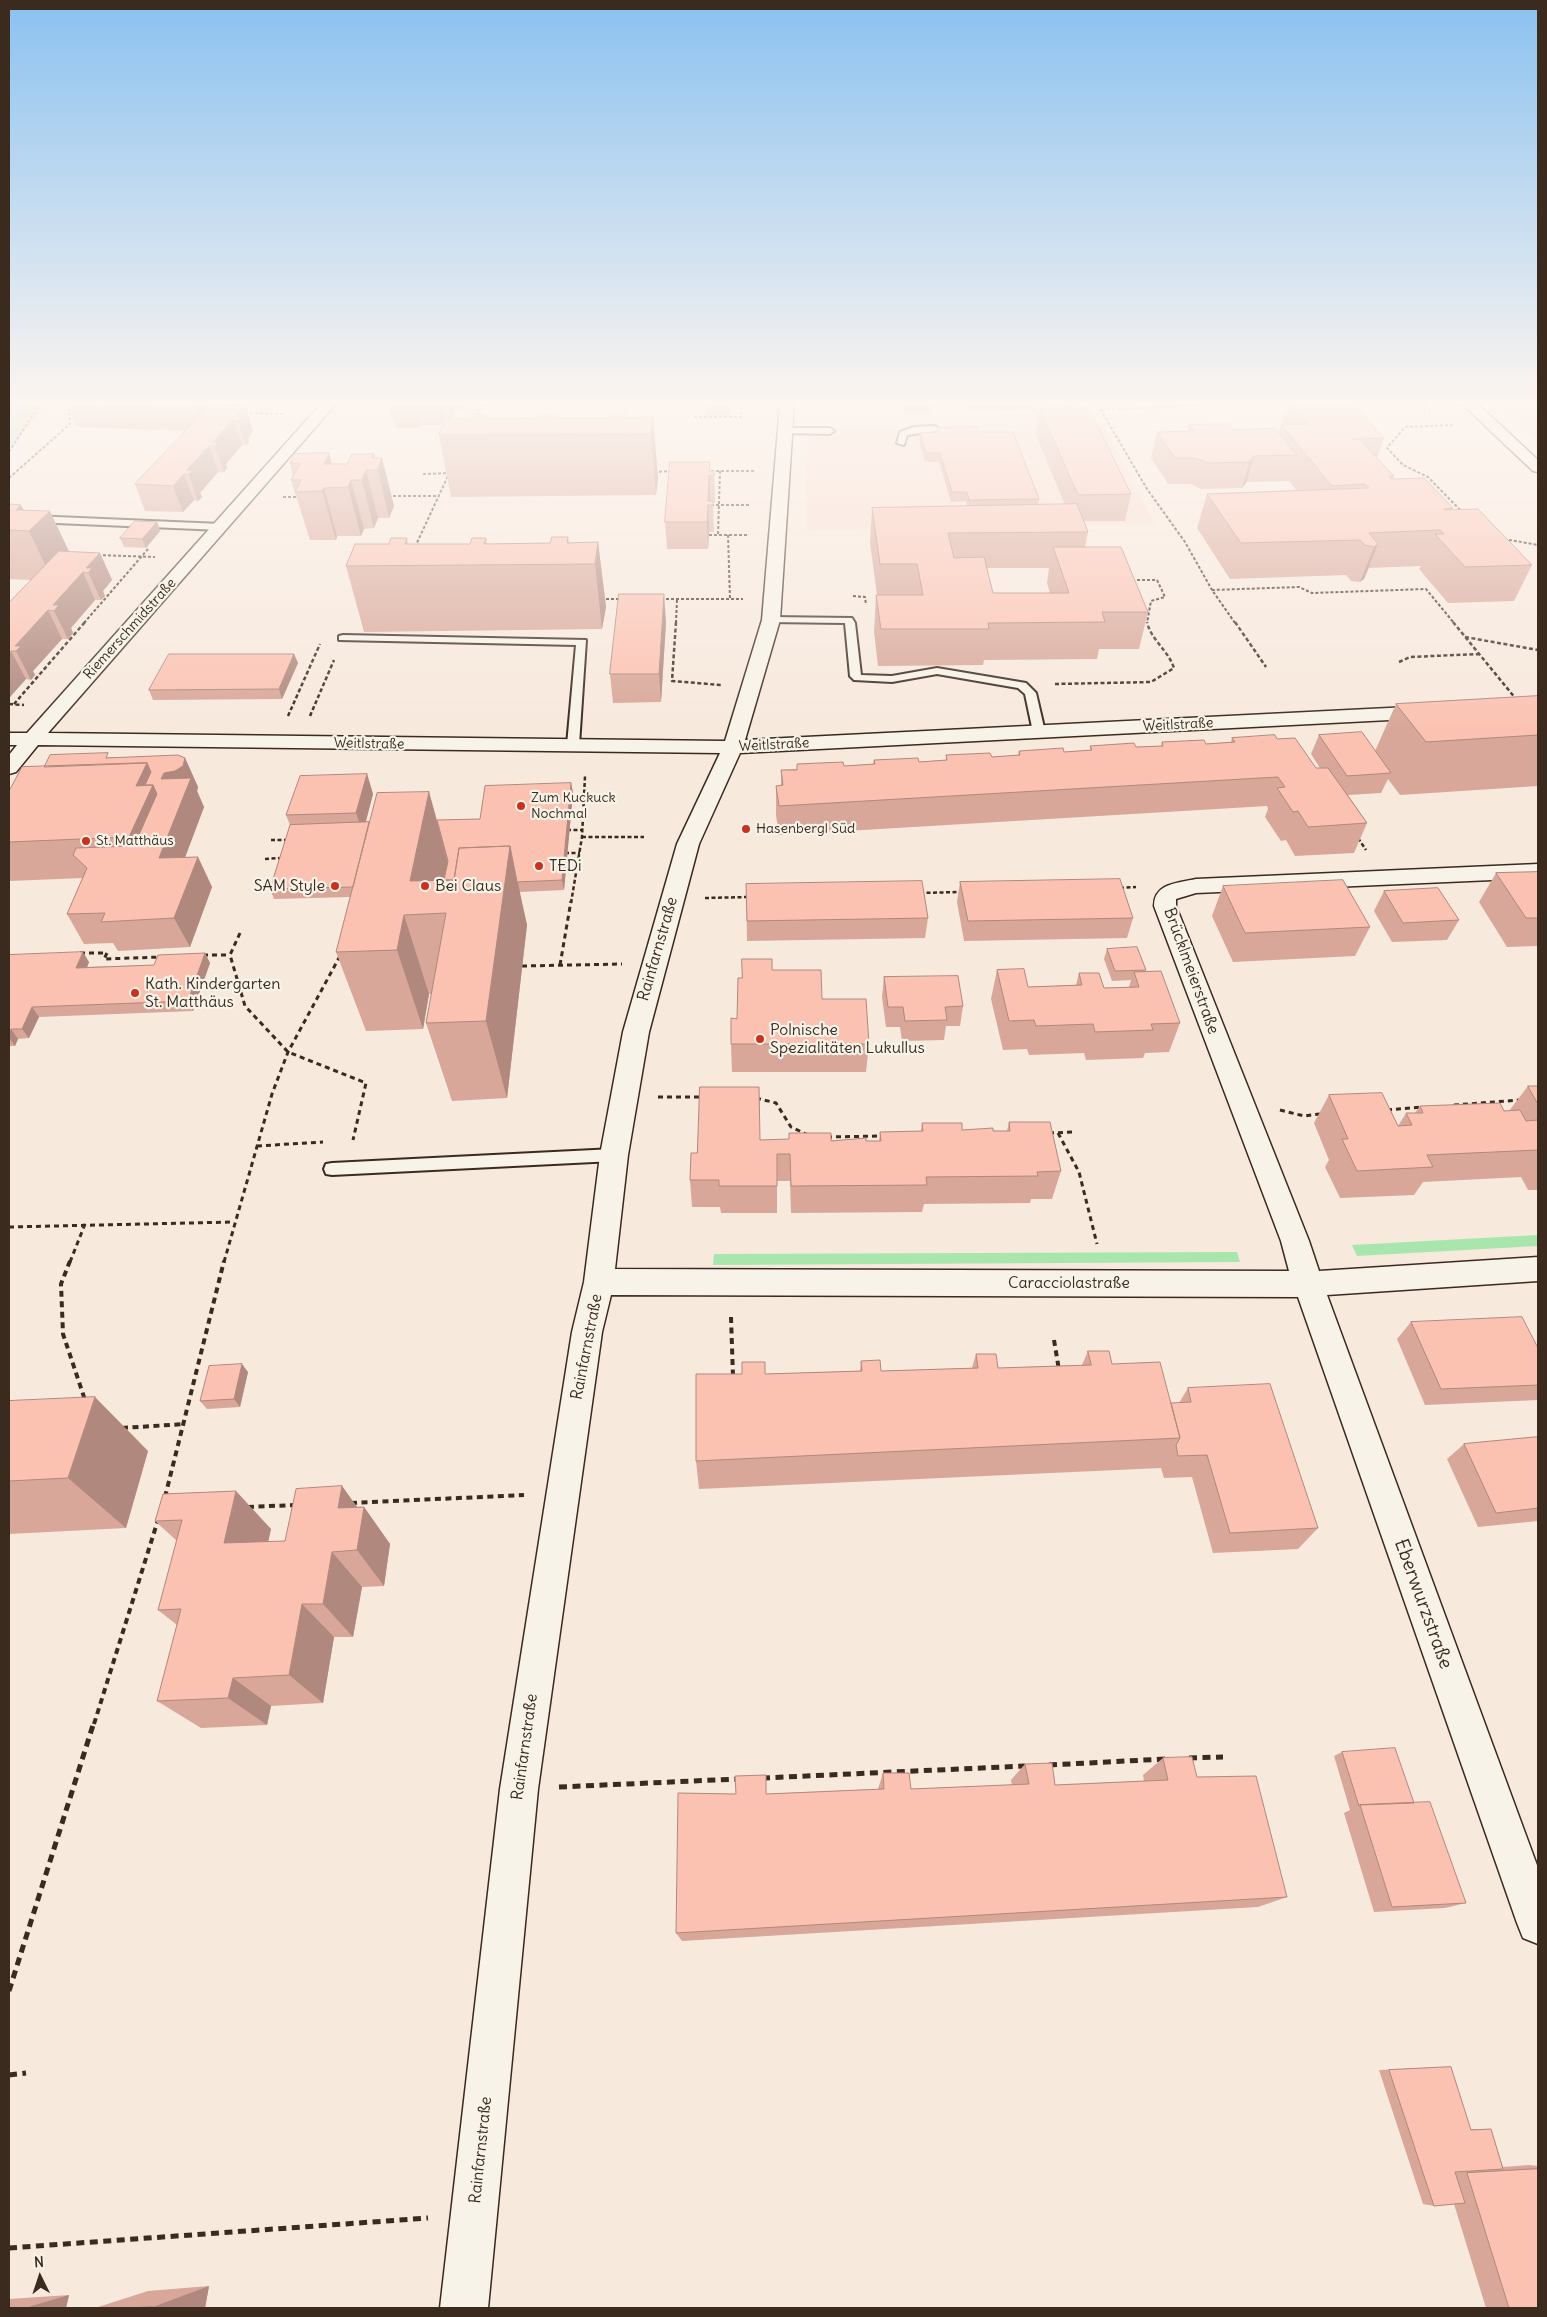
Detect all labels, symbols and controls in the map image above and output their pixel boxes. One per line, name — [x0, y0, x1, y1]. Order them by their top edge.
street label: Riemerschmidstraße — [80, 575, 180, 683]
street label: Weitlstraße — [1142, 715, 1214, 735]
street label: Weitlstraße — [334, 735, 404, 753]
street label: Weitlstraße — [738, 735, 810, 755]
place label: Zum Kuckuck Nochmal — [531, 790, 616, 822]
marker: Zum Kuckuck Nochmal — [515, 800, 527, 812]
place label: Hasenbergl Süd — [756, 821, 855, 837]
marker: Hasenbergl Süd — [740, 823, 752, 835]
place label: St. Matthäus — [96, 833, 174, 849]
marker: St. Matthäus — [80, 835, 92, 847]
place label: TEDi — [549, 856, 582, 876]
marker: TEDi — [533, 860, 545, 872]
place label: SAM Style — [254, 876, 325, 896]
place label: Bei Claus — [435, 876, 501, 896]
marker: SAM Style — [329, 880, 341, 892]
marker: Bei Claus — [419, 880, 431, 892]
street label: Rainfarnstraße — [634, 895, 682, 1003]
street label: Brücklmeierstraße — [1159, 905, 1223, 1037]
place label: Kath. Kindergarten St. Matthäus — [145, 974, 280, 1012]
marker: Kath. Kindergarten St. Matthäus — [129, 987, 141, 999]
place label: Polnische Spezialitäten Lukullus — [770, 1020, 925, 1058]
marker: Polnische Spezialitäten Lukullus — [754, 1033, 766, 1045]
street label: Caracciolastraße — [1008, 1273, 1130, 1293]
street label: Rainfarnstraße — [567, 1292, 607, 1402]
street label: Eberwurzstraße — [1389, 1536, 1457, 1672]
street label: Rainfarnstraße — [508, 1692, 542, 1802]
street label: Rainfarnstraße — [466, 2096, 496, 2204]
north arrow — [15, 2252, 65, 2302]
text: N — [33, 2253, 44, 2271]

